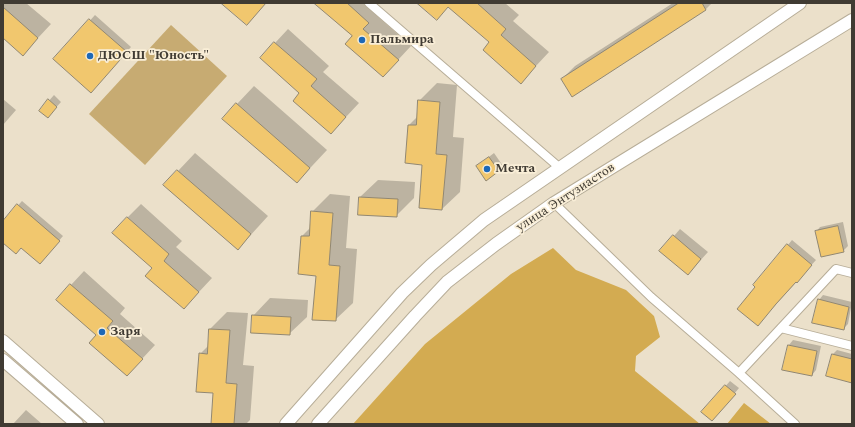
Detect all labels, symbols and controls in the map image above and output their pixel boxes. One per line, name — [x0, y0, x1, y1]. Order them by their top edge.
place label: Пальмира — [370, 32, 434, 48]
marker: Пальмира — [357, 35, 367, 45]
place label: ДЮСШ "Юность" — [98, 48, 209, 64]
marker: ДЮСШ "Юность" — [85, 51, 95, 61]
street label: улица Энтузиастов — [514, 160, 618, 236]
place label: Мечта — [495, 161, 535, 177]
marker: Мечта — [482, 164, 492, 174]
place label: Заря — [110, 324, 141, 340]
marker: Заря — [97, 327, 107, 337]

